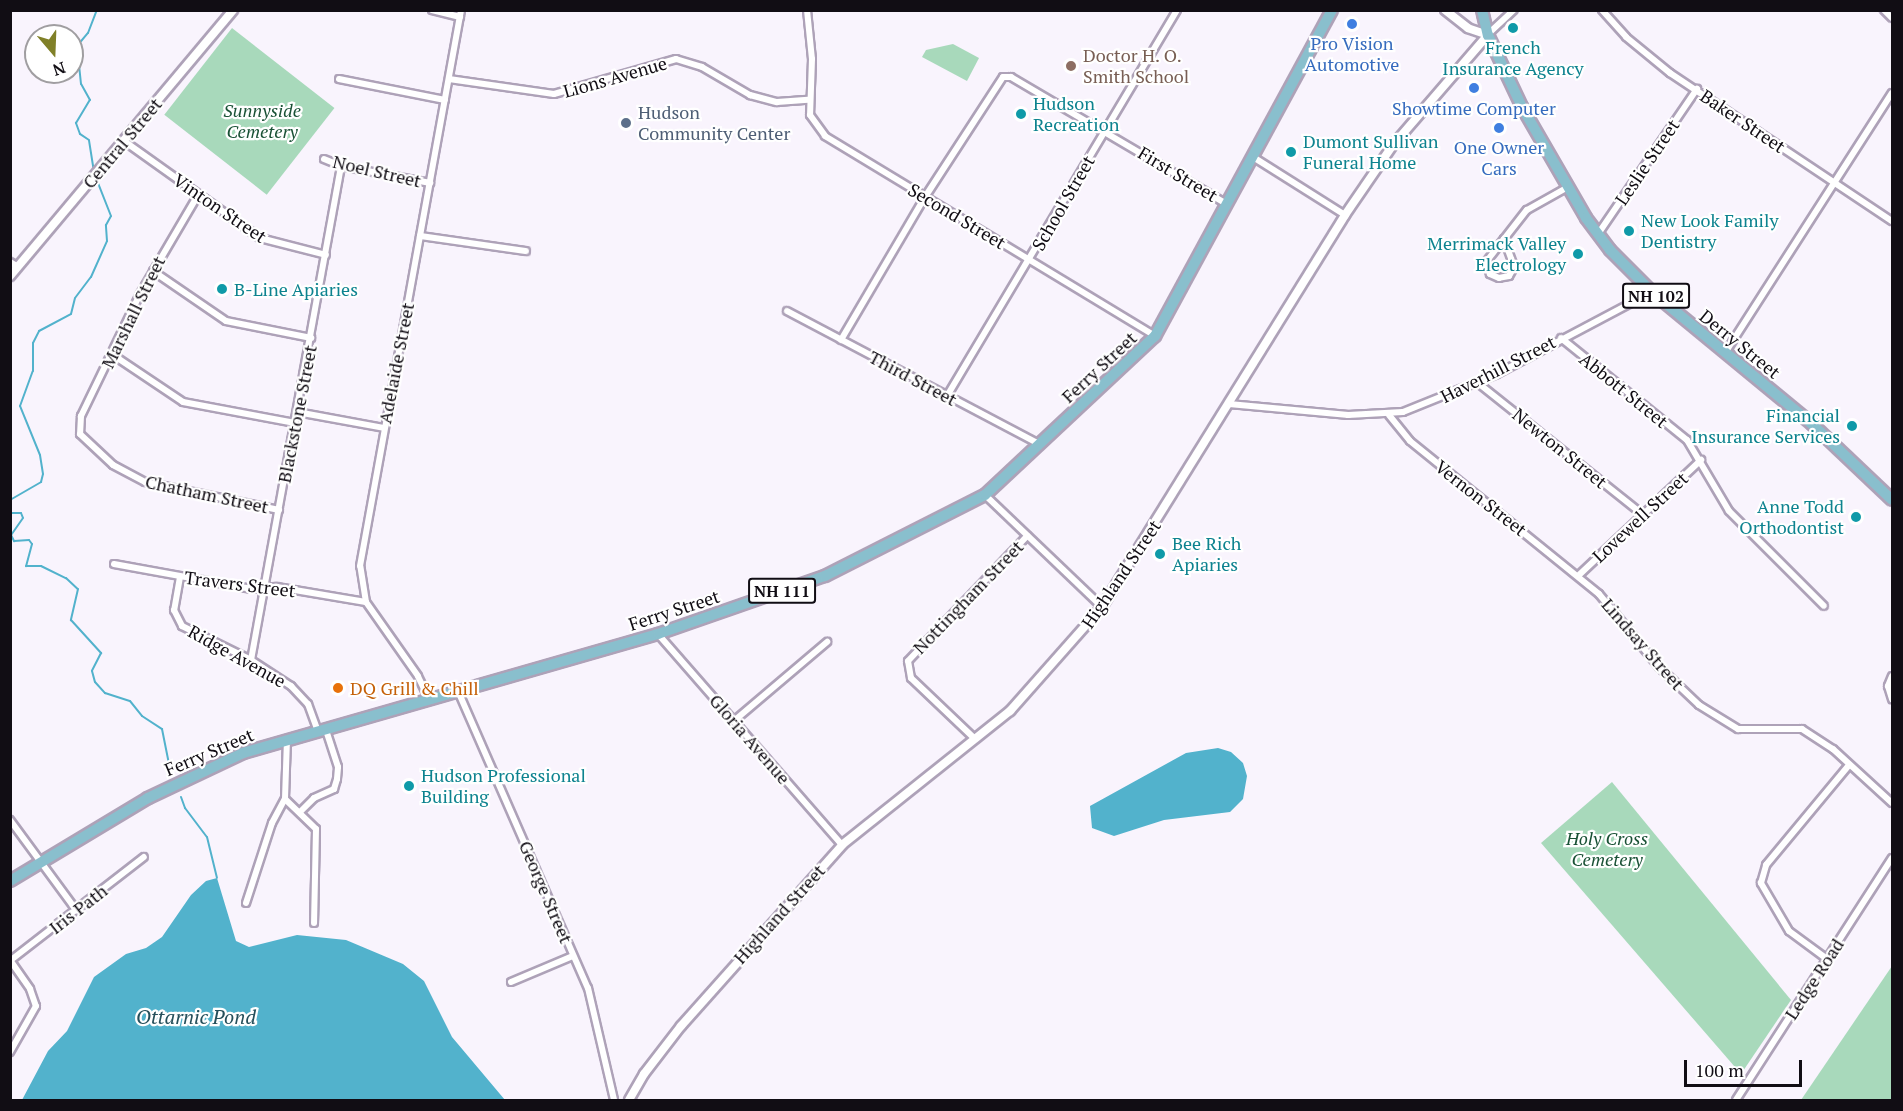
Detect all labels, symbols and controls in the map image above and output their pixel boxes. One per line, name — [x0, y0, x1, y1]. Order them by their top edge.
marker: Pro Vision Automotive — [1345, 17, 1359, 31]
marker: French Insurance Agency — [1506, 21, 1520, 35]
north arrow — [24, 24, 84, 84]
place label: Pro Vision Automotive — [1305, 33, 1399, 76]
place label: French Insurance Agency — [1442, 37, 1584, 80]
place label: Doctor H. O. Smith School — [1083, 45, 1189, 88]
street label: Lions Avenue — [561, 52, 669, 102]
text: N — [50, 57, 69, 82]
marker: Doctor H. O. Smith School — [1064, 59, 1078, 73]
marker: Showtime Computer — [1467, 81, 1481, 95]
street label: Baker Street — [1697, 85, 1789, 157]
street label: Central Street — [78, 93, 166, 193]
place label: Hudson Recreation — [1033, 93, 1119, 136]
place label: Showtime Computer — [1392, 97, 1556, 119]
park label: Sunnyside Cemetery — [223, 100, 301, 142]
place label: Hudson Community Center — [638, 102, 790, 144]
marker: Hudson Recreation — [1014, 107, 1028, 121]
street label: Leslie Street — [1610, 115, 1684, 209]
marker: Hudson Community Center — [619, 116, 633, 130]
marker: One Owner Cars — [1492, 121, 1506, 135]
place label: Dumont Sullivan Funeral Home — [1303, 131, 1438, 174]
place label: One Owner Cars — [1454, 137, 1544, 180]
street label: First Street — [1134, 142, 1222, 206]
marker: Dumont Sullivan Funeral Home — [1284, 145, 1298, 159]
street label: Noel Street — [331, 150, 423, 192]
street label: School Street — [1027, 152, 1099, 254]
street label: Vinton Street — [169, 169, 271, 247]
street label: Second Street — [904, 178, 1010, 254]
place label: New Look Family Dentistry — [1641, 210, 1778, 252]
marker: New Look Family Dentistry — [1622, 224, 1636, 238]
place label: Merrimack Valley Electrology — [1427, 233, 1566, 276]
marker: Merrimack Valley Electrology — [1571, 247, 1585, 261]
street label: Marshall Street — [96, 252, 170, 372]
place label: B-Line Apiaries — [234, 278, 358, 300]
marker: B-Line Apiaries — [215, 282, 229, 296]
road number: NH 102 — [1622, 283, 1690, 309]
street label: Adelaide Street — [374, 301, 418, 425]
street label: Derry Street — [1695, 305, 1785, 383]
street label: Ferry Street — [1057, 327, 1141, 407]
street label: Haverhill Street — [1437, 331, 1559, 407]
street label: Blackstone Street — [273, 343, 321, 485]
street label: Third Street — [865, 346, 961, 410]
street label: Abbott Street — [1575, 348, 1673, 432]
street label: Newton Street — [1508, 403, 1612, 493]
place label: Financial Insurance Services — [1691, 405, 1840, 448]
marker: Financial Insurance Services — [1845, 419, 1859, 433]
street label: Vernon Street — [1431, 456, 1531, 540]
street label: Lovewell Street — [1588, 467, 1692, 567]
street label: Chatham Street — [143, 470, 271, 518]
place label: Anne Todd Orthodontist — [1739, 496, 1844, 538]
marker: Anne Todd Orthodontist — [1849, 510, 1863, 524]
street label: Highland Street — [1077, 516, 1165, 632]
place label: Bee Rich Apiaries — [1172, 533, 1241, 576]
street label: Nottingham Street — [908, 536, 1028, 658]
marker: Bee Rich Apiaries — [1153, 547, 1167, 561]
street label: Travers Street — [183, 566, 297, 602]
road number: NH 111 — [748, 578, 816, 604]
street label: Ferry Street — [626, 585, 722, 635]
street label: Lindsay Street — [1597, 594, 1689, 694]
street label: Ridge Avenue — [184, 620, 290, 692]
place label: DQ Grill & Chill — [350, 677, 479, 699]
marker: DQ Grill & Chill — [331, 681, 345, 695]
street label: Gloria Avenue — [705, 689, 795, 789]
street label: Ferry Street — [161, 724, 257, 780]
place label: Hudson Professional Building — [421, 765, 586, 808]
marker: Hudson Professional Building — [402, 779, 416, 793]
park label: Holy Cross Cemetery — [1566, 828, 1648, 870]
street label: George Street — [515, 838, 577, 946]
street label: Highland Street — [729, 860, 829, 968]
street label: Iris Path — [45, 880, 111, 938]
street label: Ledge Road — [1780, 935, 1848, 1023]
water label: Ottarnic Pond — [136, 1004, 256, 1028]
scale bar — [1687, 1048, 1806, 1086]
text: 100 m — [1695, 1058, 1744, 1082]

